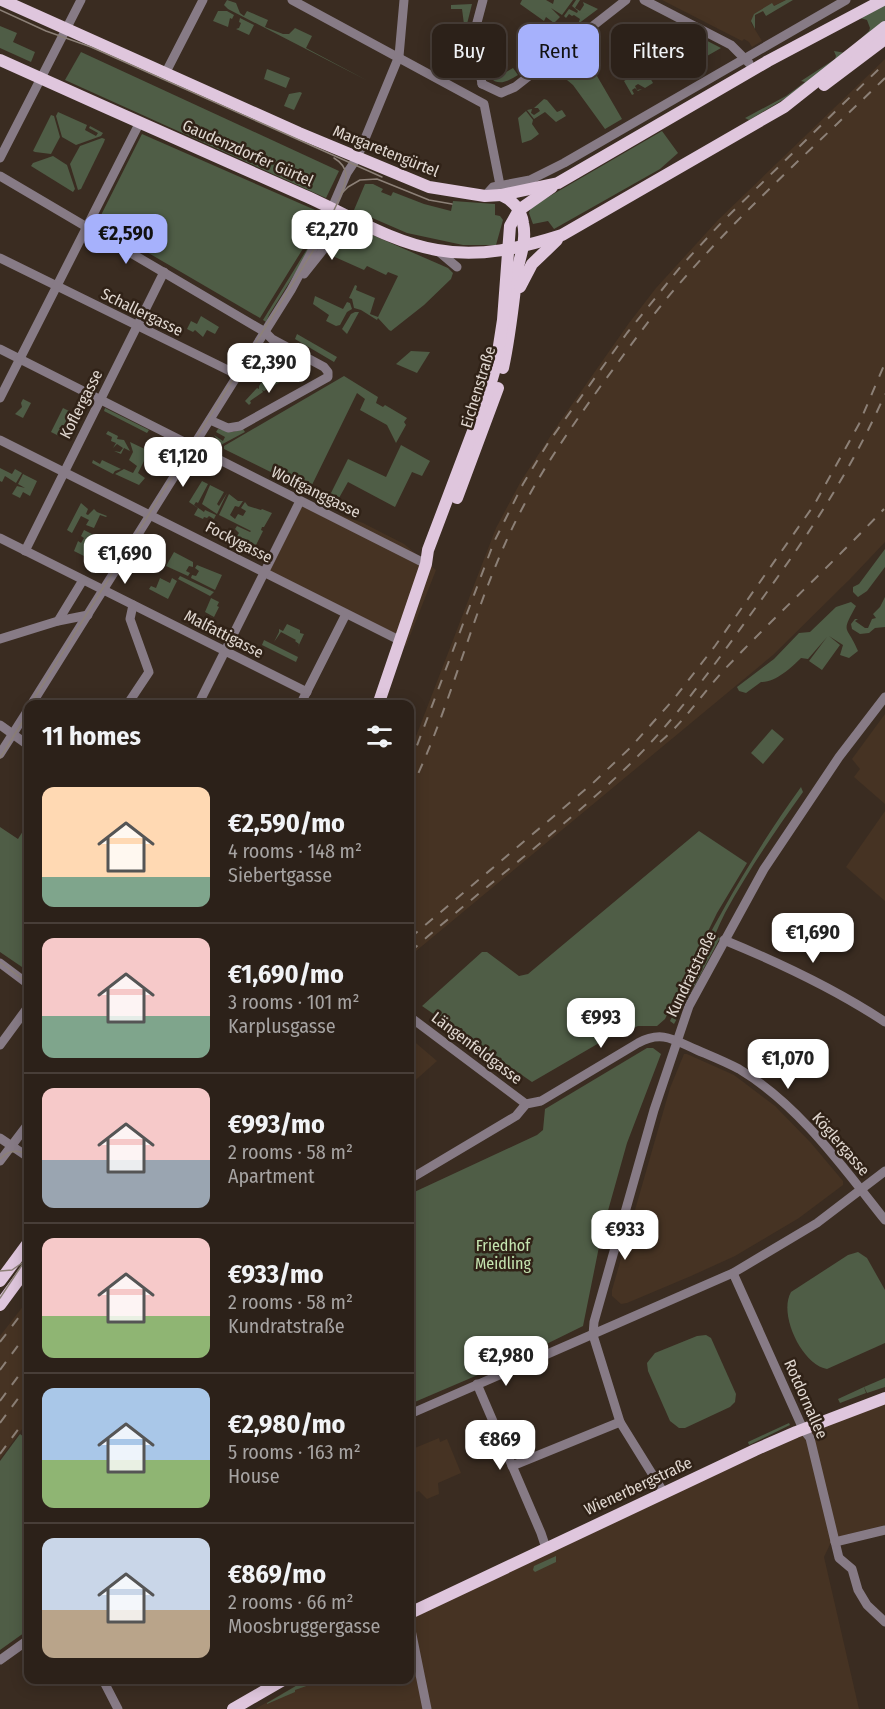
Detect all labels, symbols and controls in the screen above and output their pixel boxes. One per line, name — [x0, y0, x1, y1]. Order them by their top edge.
chip: Buy — [432, 24, 506, 78]
chip: Rent — [518, 24, 599, 78]
chip: Filters — [611, 24, 706, 78]
street label: Gaudenzdorfer Gürtel — [180, 116, 316, 190]
street label: Margaretengürtel — [330, 121, 442, 181]
pin: €2,270 — [283, 210, 381, 261]
pin: €2,590 — [77, 214, 175, 265]
text: €2,270 — [306, 217, 358, 241]
text: €2,590 — [98, 221, 154, 245]
street label: Schallergasse — [98, 284, 186, 340]
pin: €2,390 — [220, 343, 318, 394]
street label: Eichenstraße — [457, 344, 499, 430]
text: €2,390 — [241, 350, 297, 374]
street label: Koflergasse — [56, 366, 107, 442]
pin: €1,120 — [134, 437, 232, 488]
text: €1,120 — [158, 444, 208, 468]
street label: Wolfganggasse — [268, 462, 364, 522]
street label: Fockygasse — [202, 517, 276, 567]
pin: €1,690 — [76, 534, 174, 585]
text: €1,690 — [98, 541, 152, 565]
street label: Malfattigasse — [181, 606, 267, 662]
icon: filters — [363, 720, 396, 753]
text: 11 homes — [42, 721, 141, 752]
text: €2,590/mo — [228, 808, 345, 839]
icon: home — [90, 811, 162, 883]
text: 4 rooms · 148 m² — [228, 839, 362, 863]
text: Siebertgasse — [228, 863, 332, 887]
pin: €1,690 — [764, 913, 862, 964]
text: €1,690 — [786, 920, 840, 944]
street label: Kundratstraße — [662, 928, 720, 1020]
text: €1,690/mo — [228, 959, 344, 990]
icon: home — [90, 962, 162, 1034]
text: 3 rooms · 101 m² — [228, 990, 359, 1014]
pin: €993 — [565, 998, 637, 1049]
text: €993 — [581, 1005, 621, 1029]
street label: Längenfeldgasse — [428, 1008, 526, 1088]
text: Karplusgasse — [228, 1014, 336, 1038]
pin: €1,070 — [739, 1039, 837, 1090]
text: €1,070 — [762, 1046, 814, 1070]
street label: Köglergasse — [808, 1108, 874, 1180]
text: €993/mo — [228, 1109, 325, 1140]
icon: home — [90, 1112, 162, 1184]
text: 2 rooms · 58 m² — [228, 1140, 353, 1164]
text: Apartment — [228, 1164, 315, 1188]
pin: €933 — [589, 1210, 661, 1261]
text: €933 — [605, 1217, 645, 1241]
park label: Friedhof Meidling — [475, 1236, 532, 1273]
text: €933/mo — [228, 1259, 324, 1290]
icon: home — [90, 1262, 162, 1334]
text: 2 rooms · 58 m² — [228, 1290, 353, 1314]
text: Kundratstraße — [228, 1314, 345, 1338]
pin: €2,980 — [457, 1336, 555, 1387]
text: €2,980 — [478, 1343, 534, 1367]
street label: Rotdornallee — [780, 1356, 832, 1442]
text: €2,980/mo — [228, 1409, 346, 1440]
icon: home — [90, 1412, 162, 1484]
pin: €869 — [464, 1420, 536, 1471]
text: €869 — [479, 1427, 521, 1451]
text: 5 rooms · 163 m² — [228, 1440, 361, 1464]
street label: Wienerbergstraße — [581, 1453, 695, 1519]
text: House — [228, 1464, 280, 1488]
text: €869/mo — [228, 1559, 326, 1590]
icon: home — [90, 1562, 162, 1634]
text: 2 rooms · 66 m² — [228, 1590, 354, 1614]
text: Moosbruggergasse — [228, 1614, 380, 1638]

